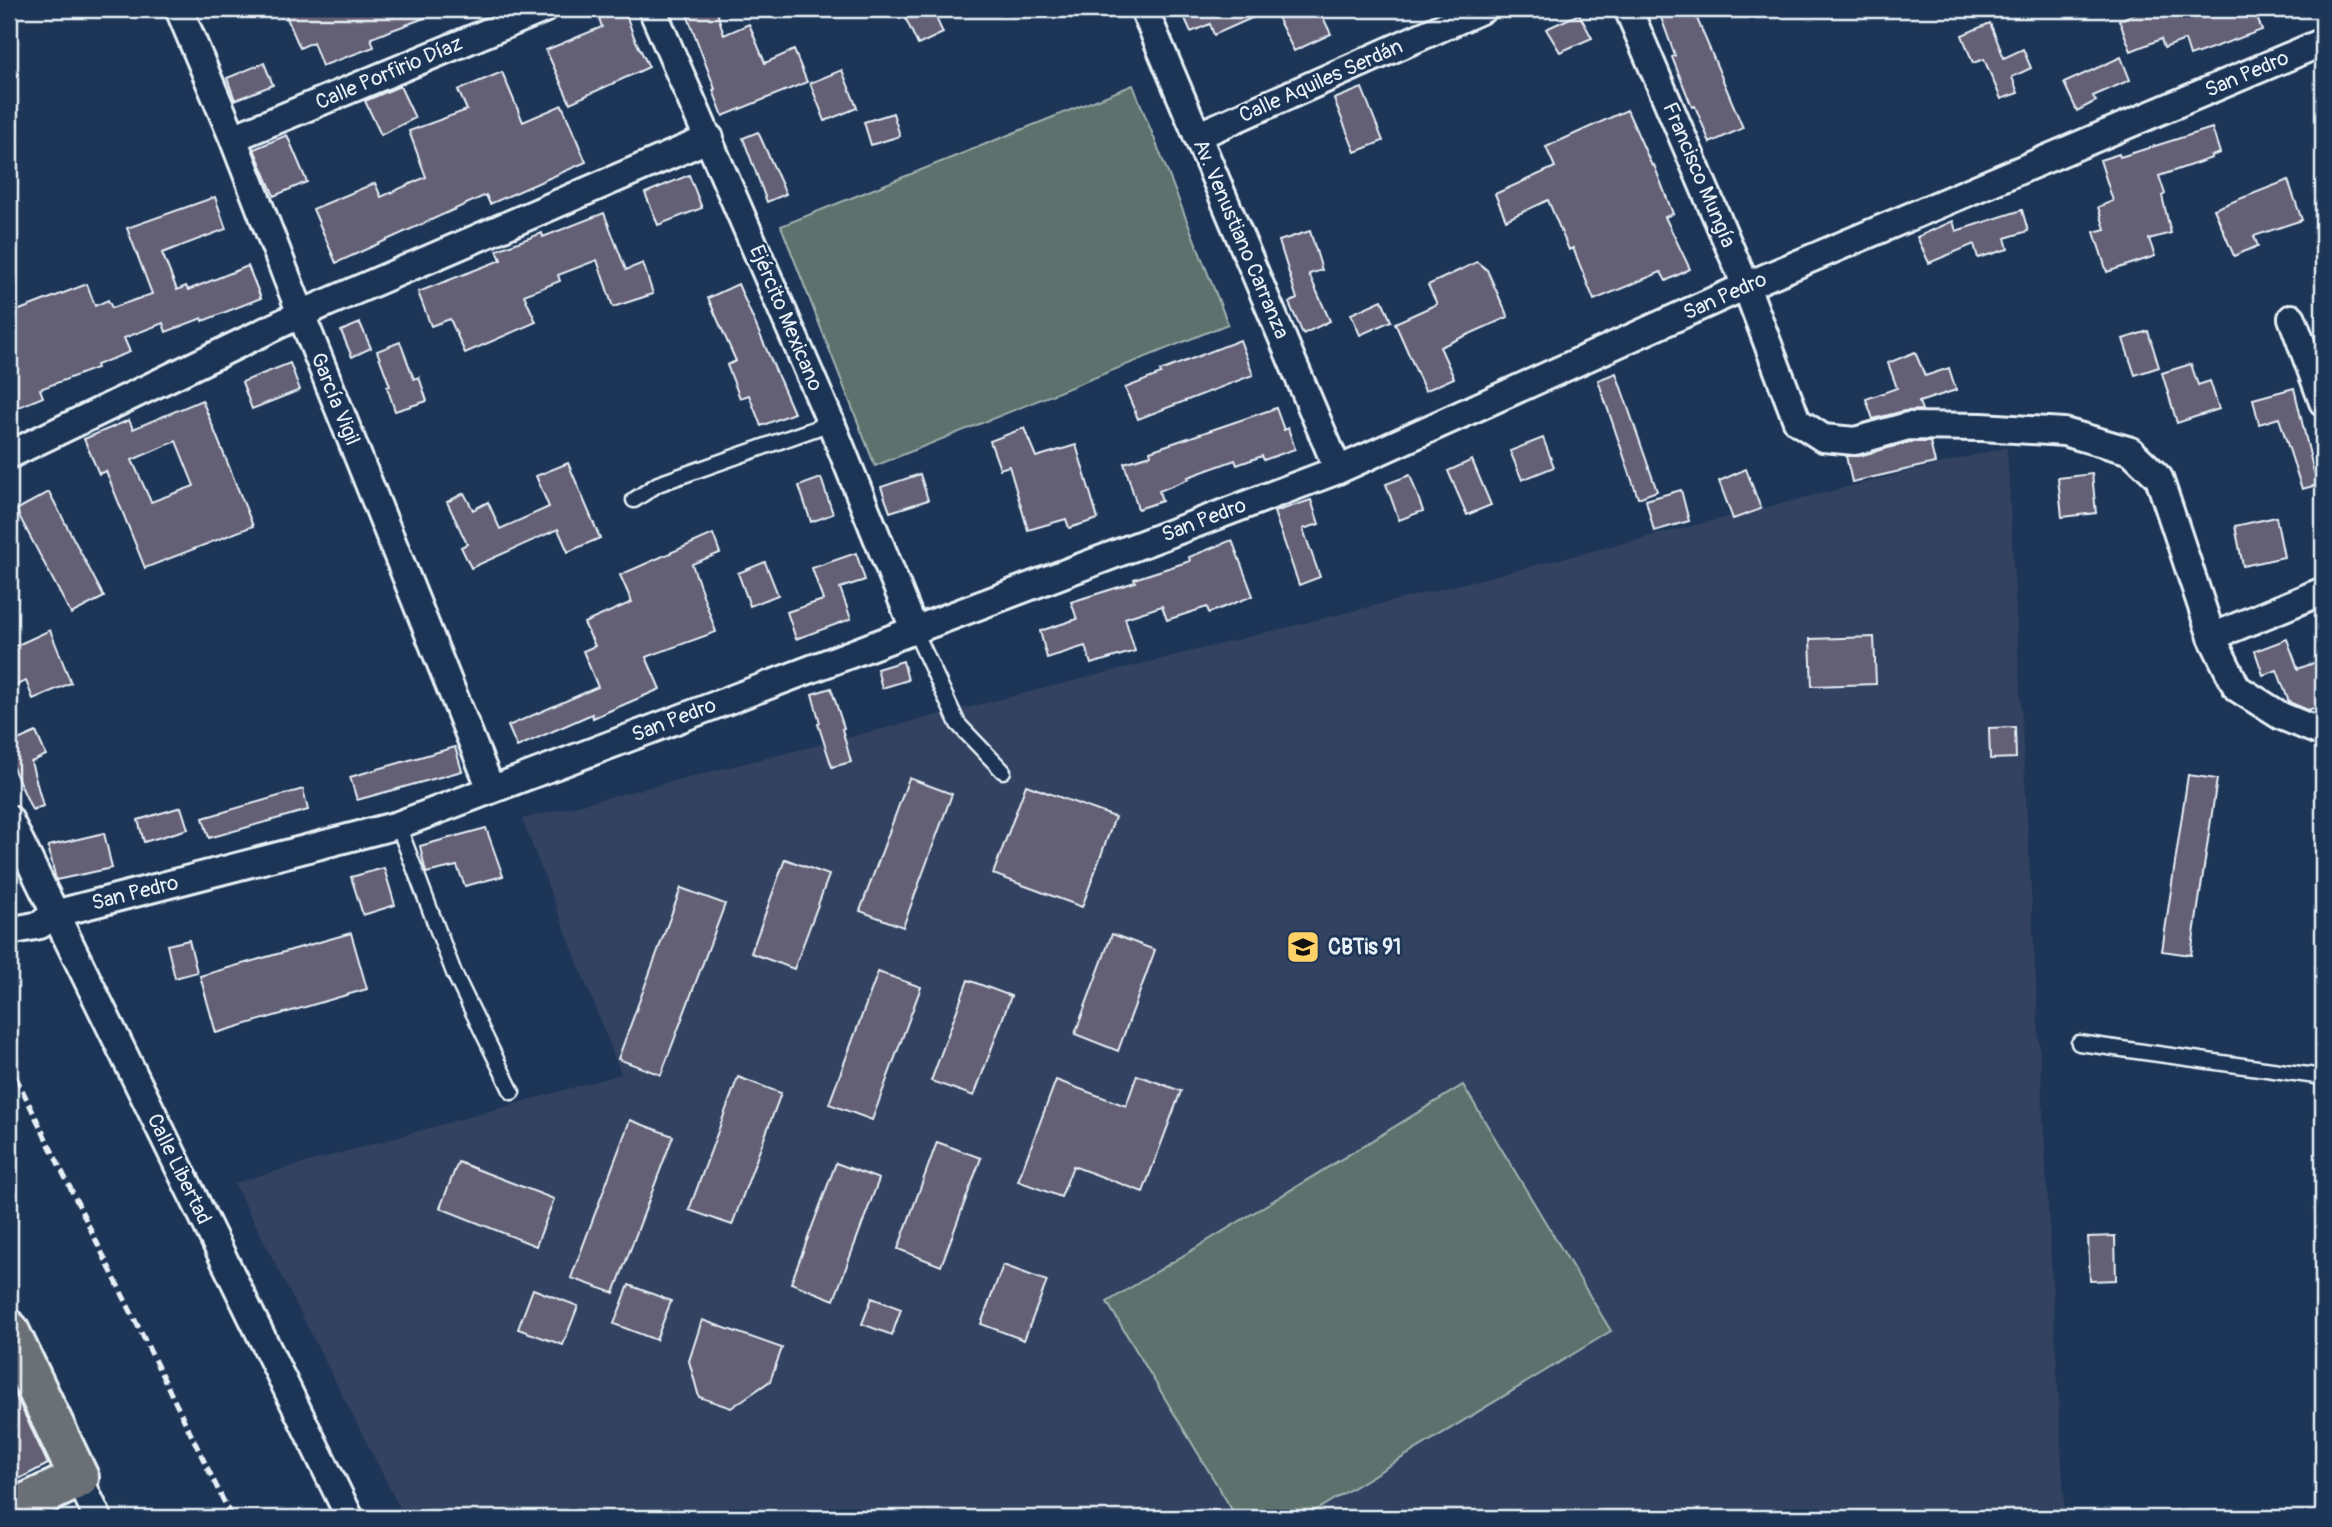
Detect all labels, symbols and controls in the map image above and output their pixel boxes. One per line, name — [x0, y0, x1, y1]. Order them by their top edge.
street label: Calle Porfirio Díaz — [311, 30, 467, 116]
street label: Calle Aquiles Serdán — [1235, 33, 1407, 129]
street label: San Pedro — [2201, 44, 2293, 104]
street label: Francisco Mungía — [1656, 98, 1742, 252]
street label: Av. Venustiano Carranza — [1187, 135, 1295, 343]
street label: Ejército Mexicano — [743, 241, 829, 395]
street label: San Pedro — [1679, 266, 1771, 326]
street label: García Vigil — [304, 349, 366, 449]
street label: San Pedro — [1158, 492, 1250, 548]
street label: San Pedro — [628, 692, 720, 748]
street label: San Pedro — [89, 869, 181, 917]
school or university icon: CBTis 91 — [1284, 928, 1322, 966]
place label: CBTis 91 — [1328, 934, 1401, 961]
street label: Calle Libertad — [141, 1109, 217, 1229]

